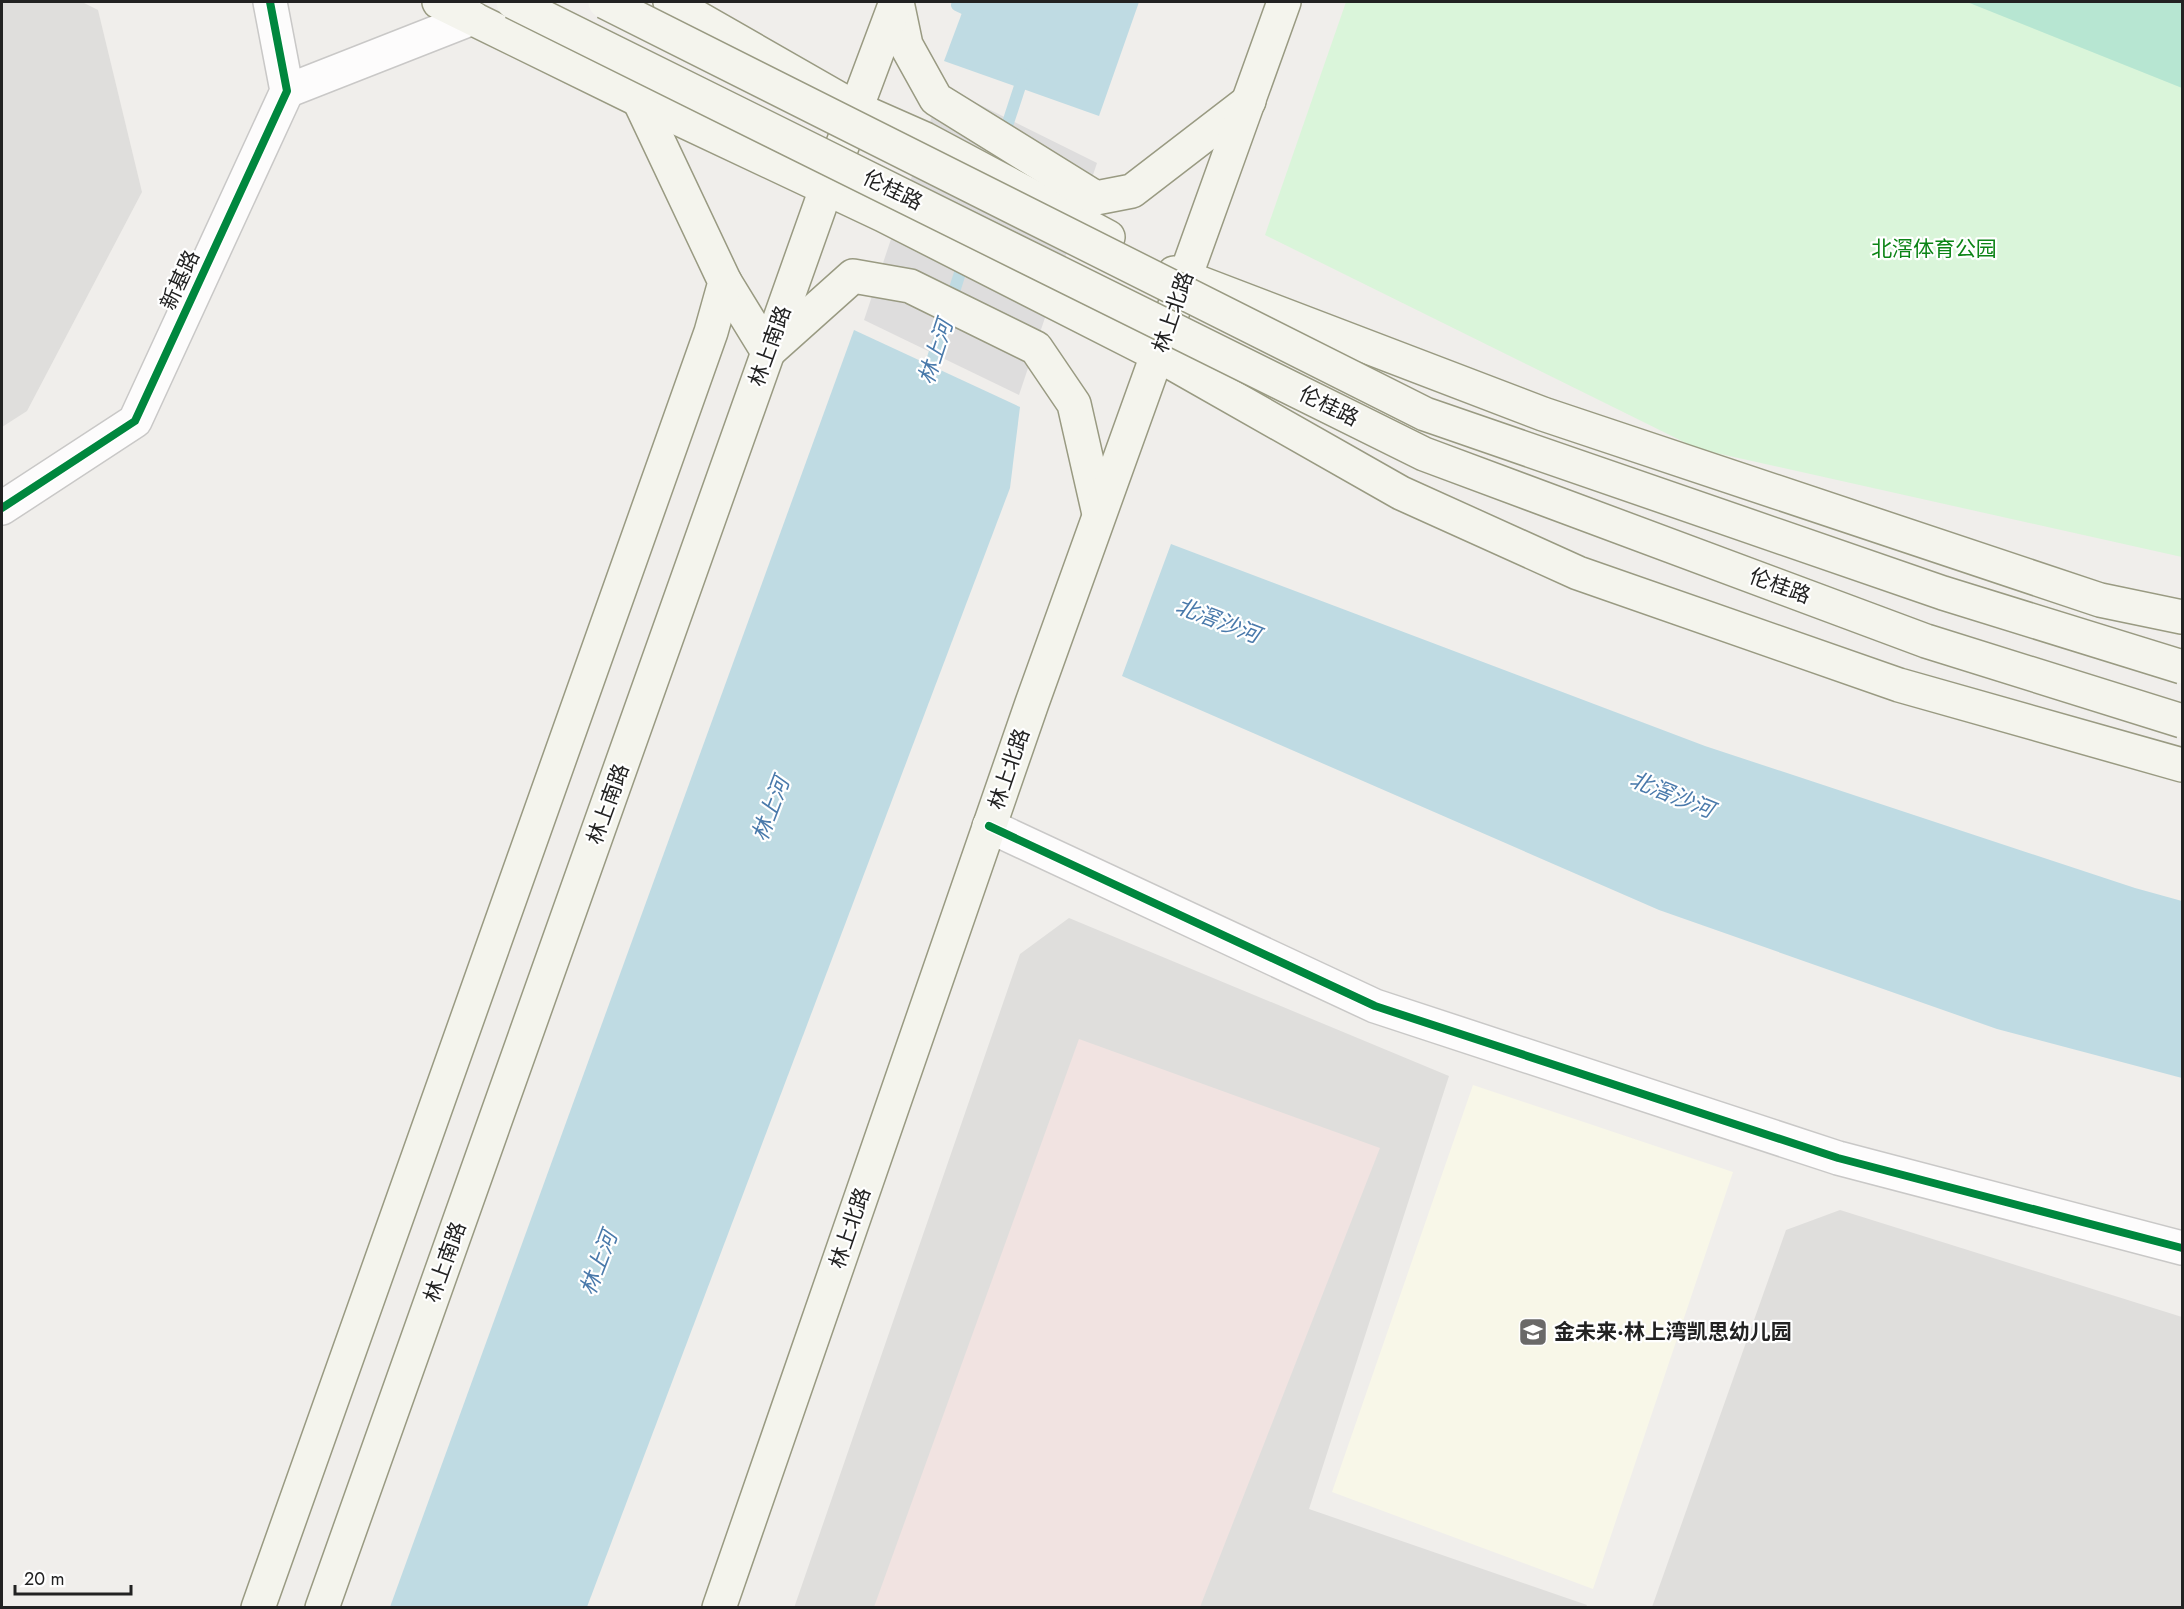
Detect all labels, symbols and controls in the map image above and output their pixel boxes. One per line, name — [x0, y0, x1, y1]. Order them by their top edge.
street label: 伦桂路 — [858, 163, 928, 217]
park label: 北滘体育公园 — [1871, 234, 1997, 264]
street label: 新基路 — [153, 245, 207, 315]
street label: 林上北路 — [1145, 267, 1201, 357]
street label: 林上南路 — [742, 301, 798, 391]
water label: 林上河 — [910, 312, 962, 388]
street label: 伦桂路 — [1294, 379, 1364, 433]
street label: 伦桂路 — [1745, 561, 1815, 611]
water label: 北滘沙河 — [1171, 589, 1269, 652]
street label: 林上北路 — [981, 724, 1037, 814]
street label: 林上南路 — [580, 759, 636, 849]
water label: 北滘沙河 — [1625, 763, 1722, 827]
water label: 林上河 — [743, 769, 798, 846]
street label: 林上北路 — [822, 1183, 878, 1273]
street label: 林上南路 — [417, 1217, 473, 1307]
water label: 林上河 — [571, 1223, 626, 1300]
school or university icon: 金未来·林上湾凯思幼儿园 — [1517, 1316, 1549, 1348]
place label: 金未来·林上湾凯思幼儿园 — [1554, 1317, 1792, 1347]
scale bar — [15, 1558, 130, 1596]
text: 20 m — [24, 1566, 64, 1592]

